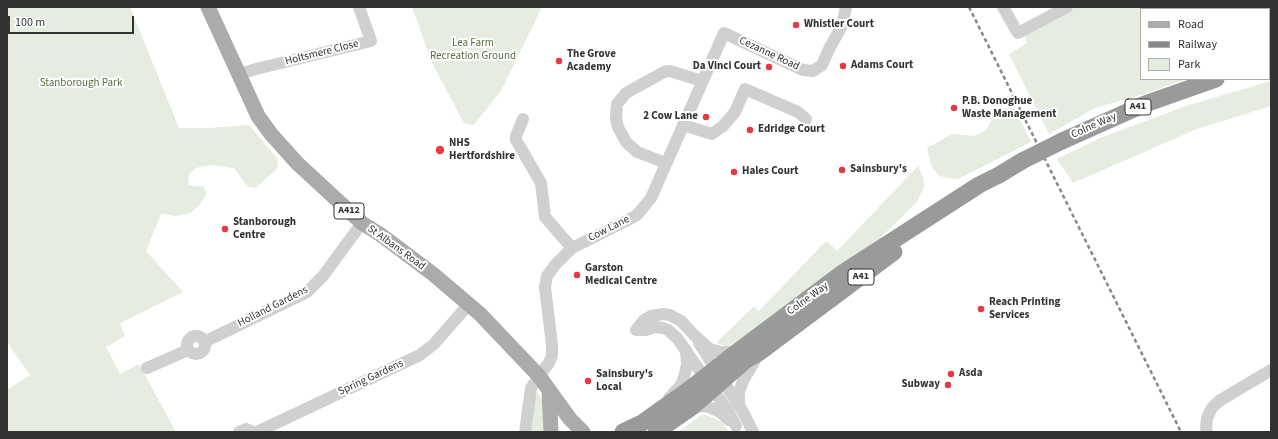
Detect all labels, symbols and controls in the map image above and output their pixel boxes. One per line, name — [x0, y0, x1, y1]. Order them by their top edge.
scale bar — [10, 8, 136, 34]
legend — [1140, 8, 1270, 80]
text: 100 m — [15, 14, 45, 31]
text: Road — [1178, 16, 1204, 33]
place label: Whistler Court — [804, 18, 874, 32]
marker: Whistler Court — [791, 20, 801, 30]
street label: Cezanne Road — [737, 34, 801, 74]
text: Railway — [1178, 36, 1217, 53]
park label: Lea Farm Recreation Ground — [430, 37, 516, 63]
street label: Holtsmere Close — [284, 38, 360, 68]
place label: The Grove Academy — [567, 48, 616, 74]
marker: The Grove Academy — [554, 56, 564, 66]
text: Park — [1178, 56, 1200, 73]
place label: Adams Court — [851, 59, 913, 73]
place label: Da Vinci Court — [693, 60, 761, 74]
marker: Adams Court — [838, 61, 848, 71]
marker: Da Vinci Court — [764, 62, 774, 72]
park label: Stanborough Park — [40, 77, 122, 91]
place label: P.B. Donoghue Waste Management — [962, 95, 1056, 121]
road number: A41 — [1125, 99, 1151, 115]
marker: P.B. Donoghue Waste Management — [949, 103, 959, 113]
place label: 2 Cow Lane — [643, 110, 698, 124]
street label: Colne Way — [1069, 110, 1119, 142]
marker: 2 Cow Lane — [701, 112, 711, 122]
place label: Edridge Court — [758, 123, 825, 137]
marker: Edridge Court — [745, 125, 755, 135]
place label: NHS Hertfordshire — [449, 137, 515, 163]
marker: NHS Hertfordshire — [434, 144, 446, 156]
place label: Sainsbury's — [850, 163, 907, 177]
place label: Hales Court — [742, 165, 798, 179]
marker: Sainsbury's — [837, 165, 847, 175]
marker: Hales Court — [729, 167, 739, 177]
road number: A412 — [334, 203, 364, 219]
street label: Cow Lane — [586, 213, 632, 245]
place label: Stanborough Centre — [233, 216, 296, 242]
street label: St Albans Road — [365, 223, 427, 273]
marker: Stanborough Centre — [220, 224, 230, 234]
place label: Garston Medical Centre — [585, 262, 657, 288]
road number: A41 — [848, 269, 874, 285]
marker: Garston Medical Centre — [572, 270, 582, 280]
street label: Colne Way — [785, 280, 831, 318]
street label: Holland Gardens — [236, 284, 310, 330]
place label: Reach Printing Services — [989, 296, 1060, 322]
marker: Reach Printing Services — [976, 304, 986, 314]
street label: Spring Gardens — [336, 357, 406, 399]
place label: Asda — [959, 367, 982, 381]
place label: Sainsbury's Local — [596, 368, 653, 394]
marker: Asda — [946, 369, 956, 379]
marker: Sainsbury's Local — [583, 376, 593, 386]
place label: Subway — [901, 378, 940, 392]
marker: Subway — [943, 380, 953, 390]

